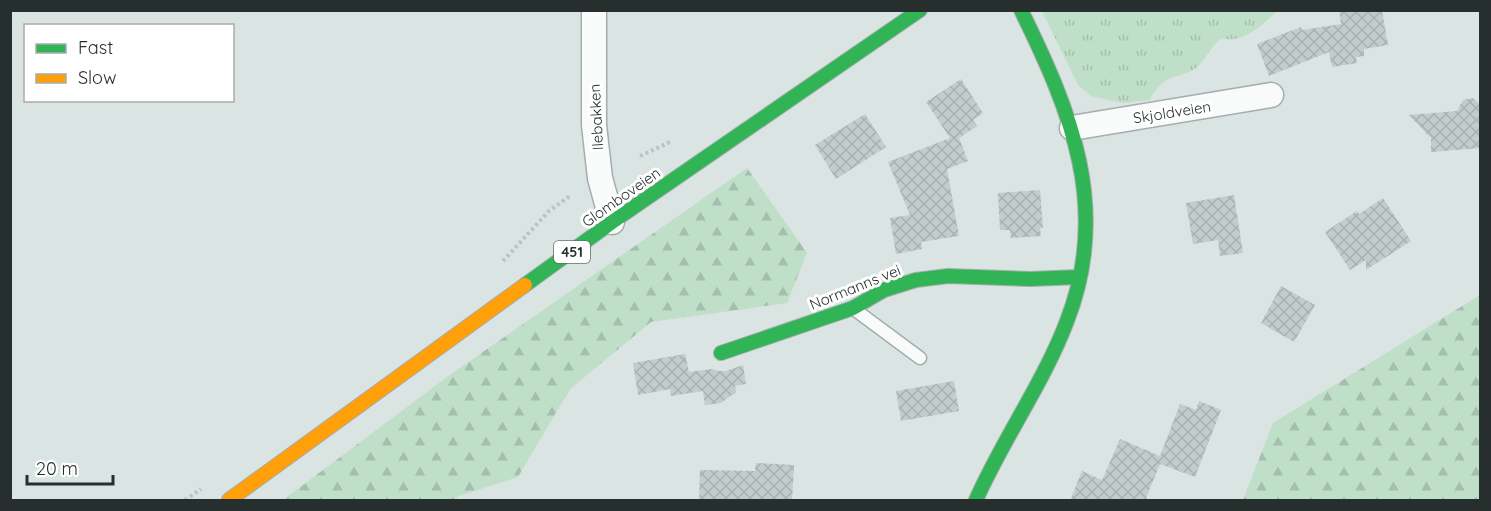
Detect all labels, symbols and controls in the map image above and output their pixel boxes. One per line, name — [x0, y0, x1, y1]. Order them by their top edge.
legend — [24, 24, 234, 102]
text: Fast — [78, 36, 113, 59]
text: Slow — [78, 66, 116, 89]
street label: Ilebakken — [585, 83, 607, 151]
street label: Skjoldveien — [1132, 96, 1212, 128]
street label: Glomboveien — [578, 163, 664, 231]
road number: 451 — [554, 241, 590, 263]
street label: Normanns vei — [807, 260, 903, 314]
scale bar — [27, 448, 112, 486]
text: 20 m — [36, 457, 78, 480]

